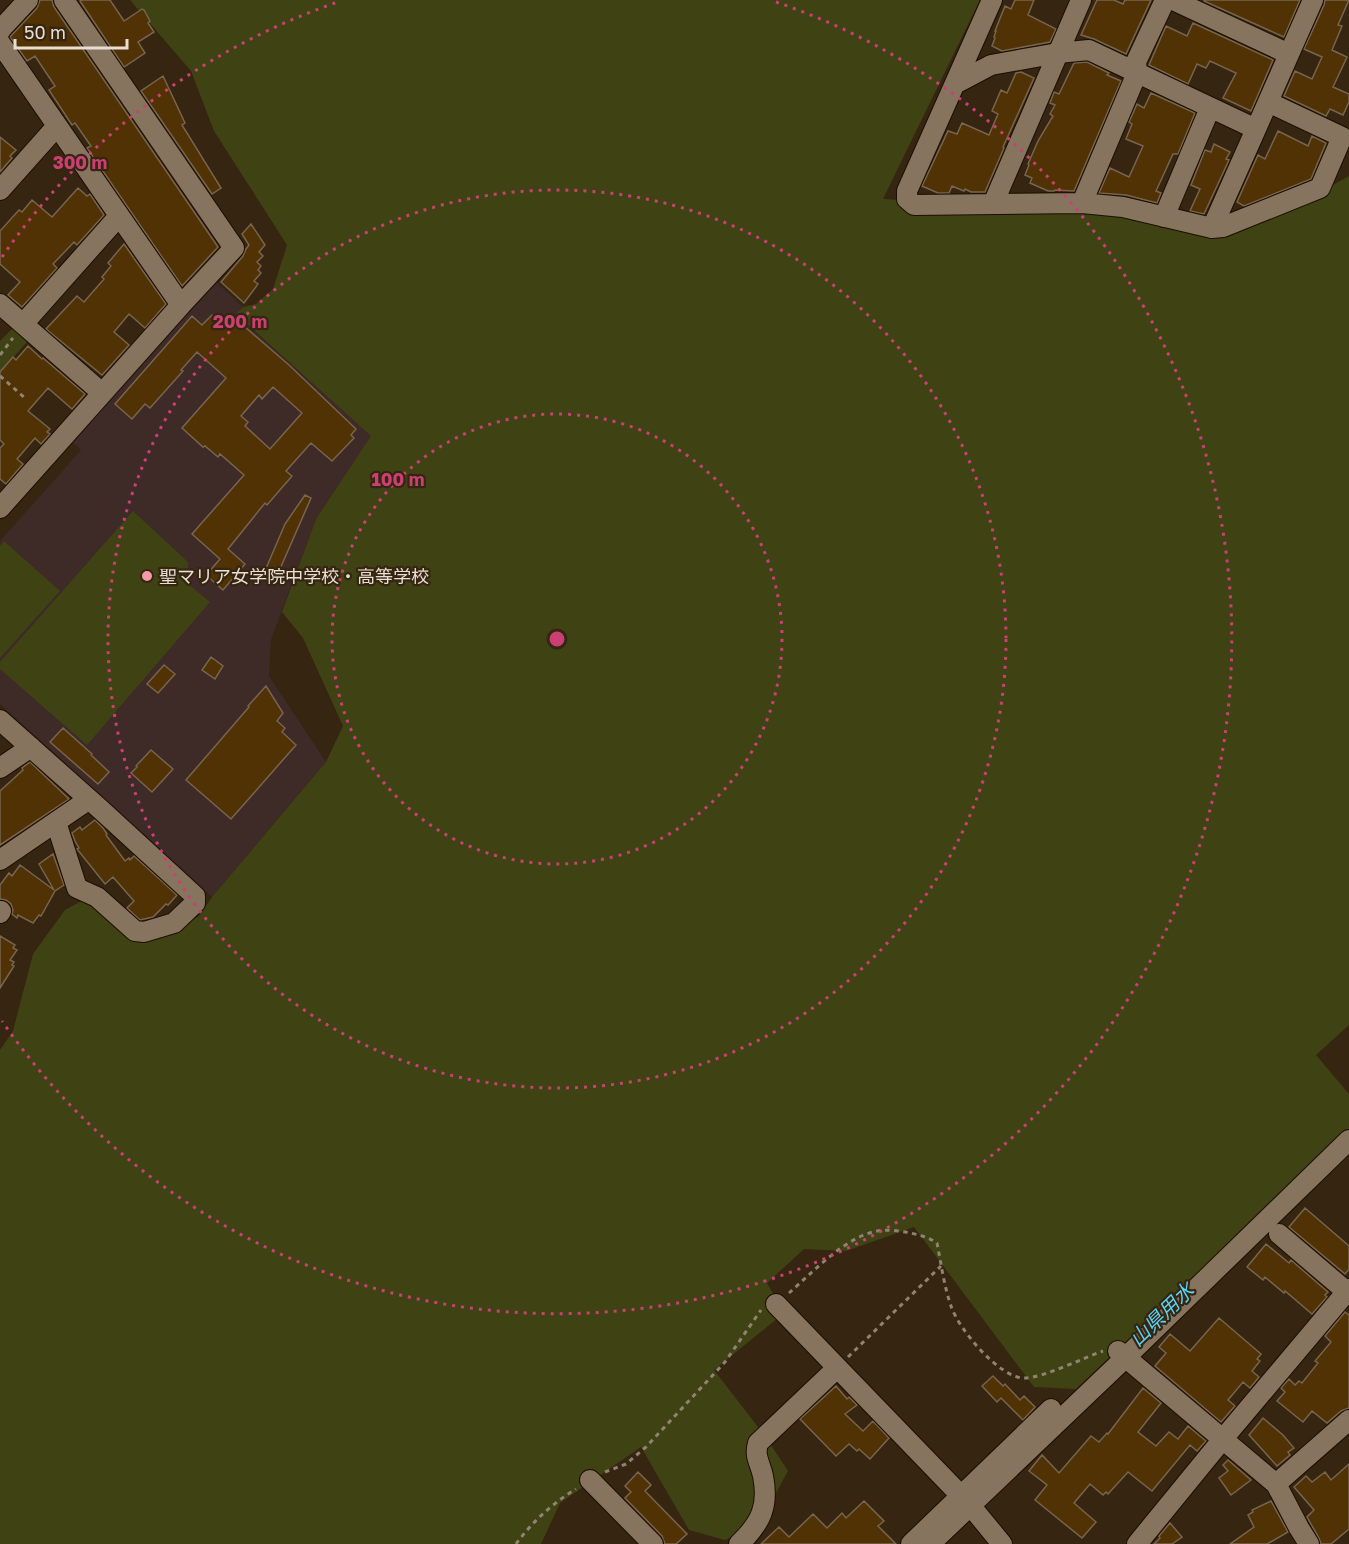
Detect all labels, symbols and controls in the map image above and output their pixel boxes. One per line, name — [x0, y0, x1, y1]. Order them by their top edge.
scale bar — [15, 12, 128, 50]
text: 50 m — [24, 21, 66, 43]
text: 300 m — [53, 151, 107, 173]
text: 200 m — [213, 310, 267, 332]
text: 100 m — [372, 468, 424, 490]
place label: 聖マリア女学院中学校・高等学校 — [159, 565, 429, 587]
marker: 聖マリア女学院中学校・高等学校 — [140, 569, 154, 583]
centre of rings — [547, 629, 567, 649]
water label: 山県用水 — [1124, 1276, 1200, 1350]

